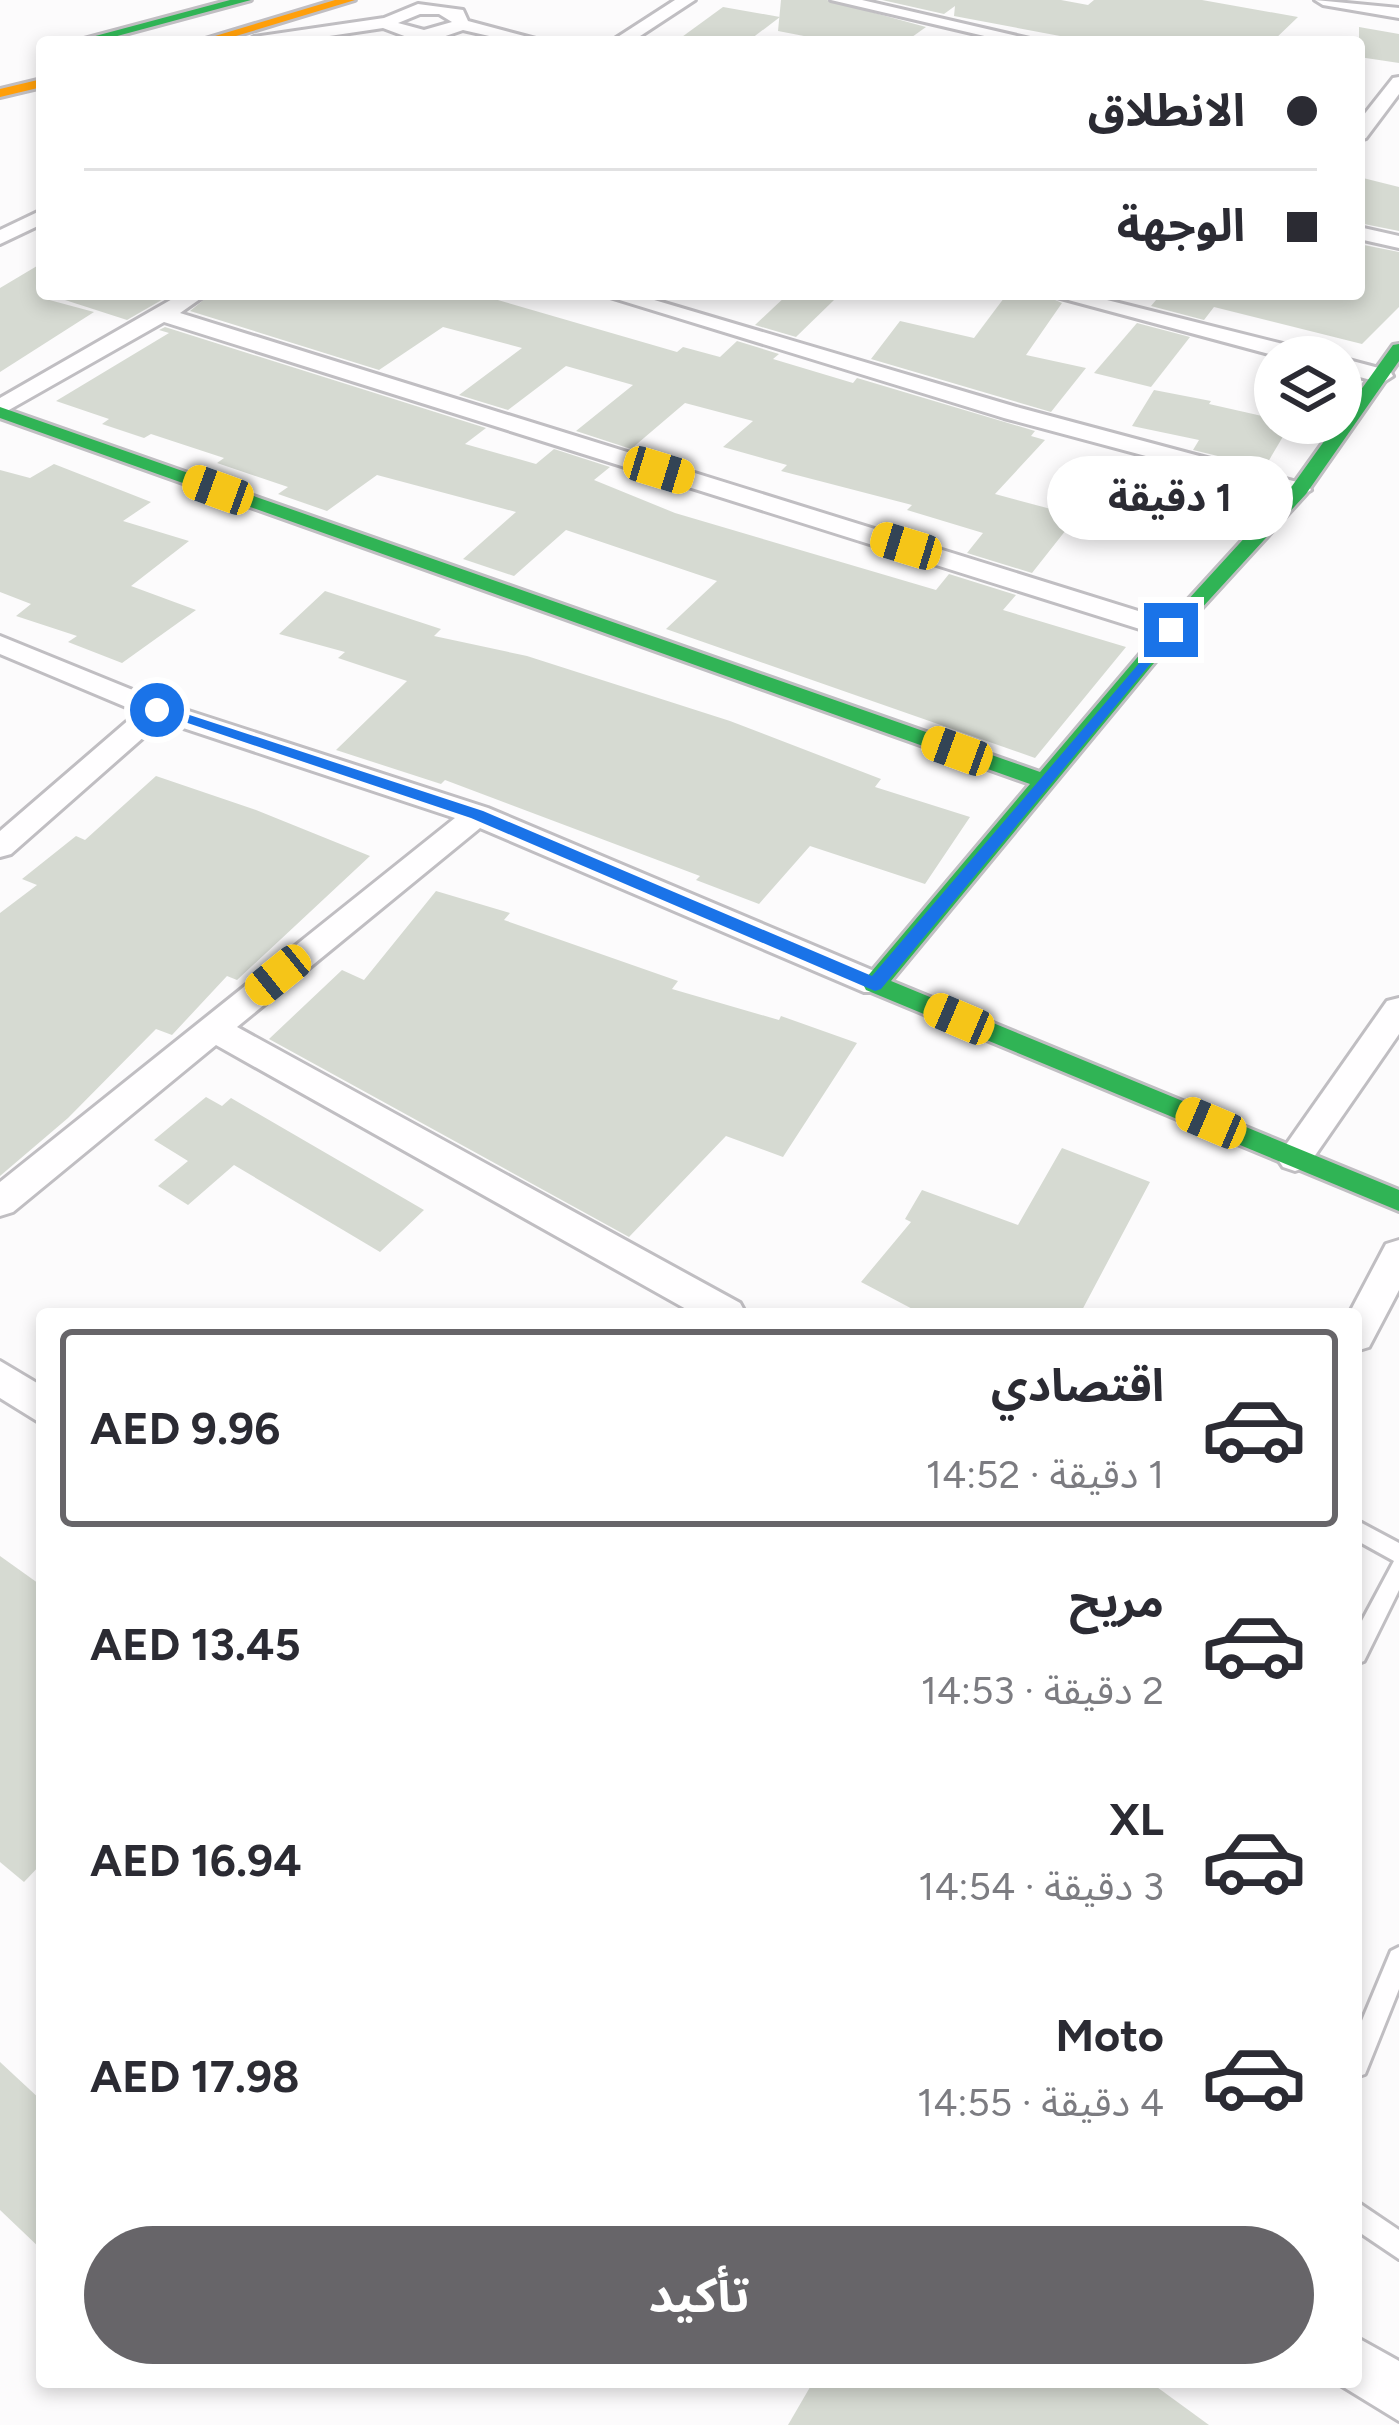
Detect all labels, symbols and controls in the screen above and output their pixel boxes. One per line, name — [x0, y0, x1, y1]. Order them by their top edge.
text: الانطلاق — [1088, 83, 1245, 137]
text: الوجهة — [1117, 198, 1245, 252]
map controls — [1254, 336, 1362, 444]
button: layers — [1254, 336, 1362, 444]
car — [619, 442, 699, 498]
callout: 1 دقيقة — [1048, 456, 1294, 540]
car — [178, 461, 258, 519]
text: 1 دقيقة — [1108, 474, 1232, 521]
car — [866, 518, 946, 574]
route end — [1144, 603, 1198, 657]
route start — [130, 683, 184, 737]
car — [917, 722, 997, 780]
car — [239, 938, 317, 1012]
car — [919, 988, 999, 1050]
car — [1171, 1092, 1251, 1154]
text: اقتصادي — [991, 1358, 1164, 1412]
icon: car — [1200, 1374, 1308, 1482]
text: AED 9.96 — [90, 1401, 280, 1455]
text: 1 دقيقة · 14:52 — [926, 1451, 1164, 1498]
text: مريح — [1069, 1574, 1164, 1628]
icon: car — [1200, 1590, 1308, 1698]
text: AED 13.45 — [90, 1617, 301, 1671]
text: 2 دقيقة · 14:53 — [921, 1667, 1164, 1714]
text: XL — [1109, 1792, 1164, 1846]
icon: car — [1200, 1806, 1308, 1914]
text: AED 16.94 — [90, 1833, 302, 1887]
text: 3 دقيقة · 14:54 — [918, 1863, 1164, 1910]
text: Moto — [1055, 2008, 1164, 2062]
icon: car — [1200, 2022, 1308, 2130]
text: AED 17.98 — [90, 2049, 300, 2103]
text: 4 دقيقة · 14:55 — [917, 2079, 1164, 2126]
button: تأكيد — [84, 2226, 1314, 2364]

